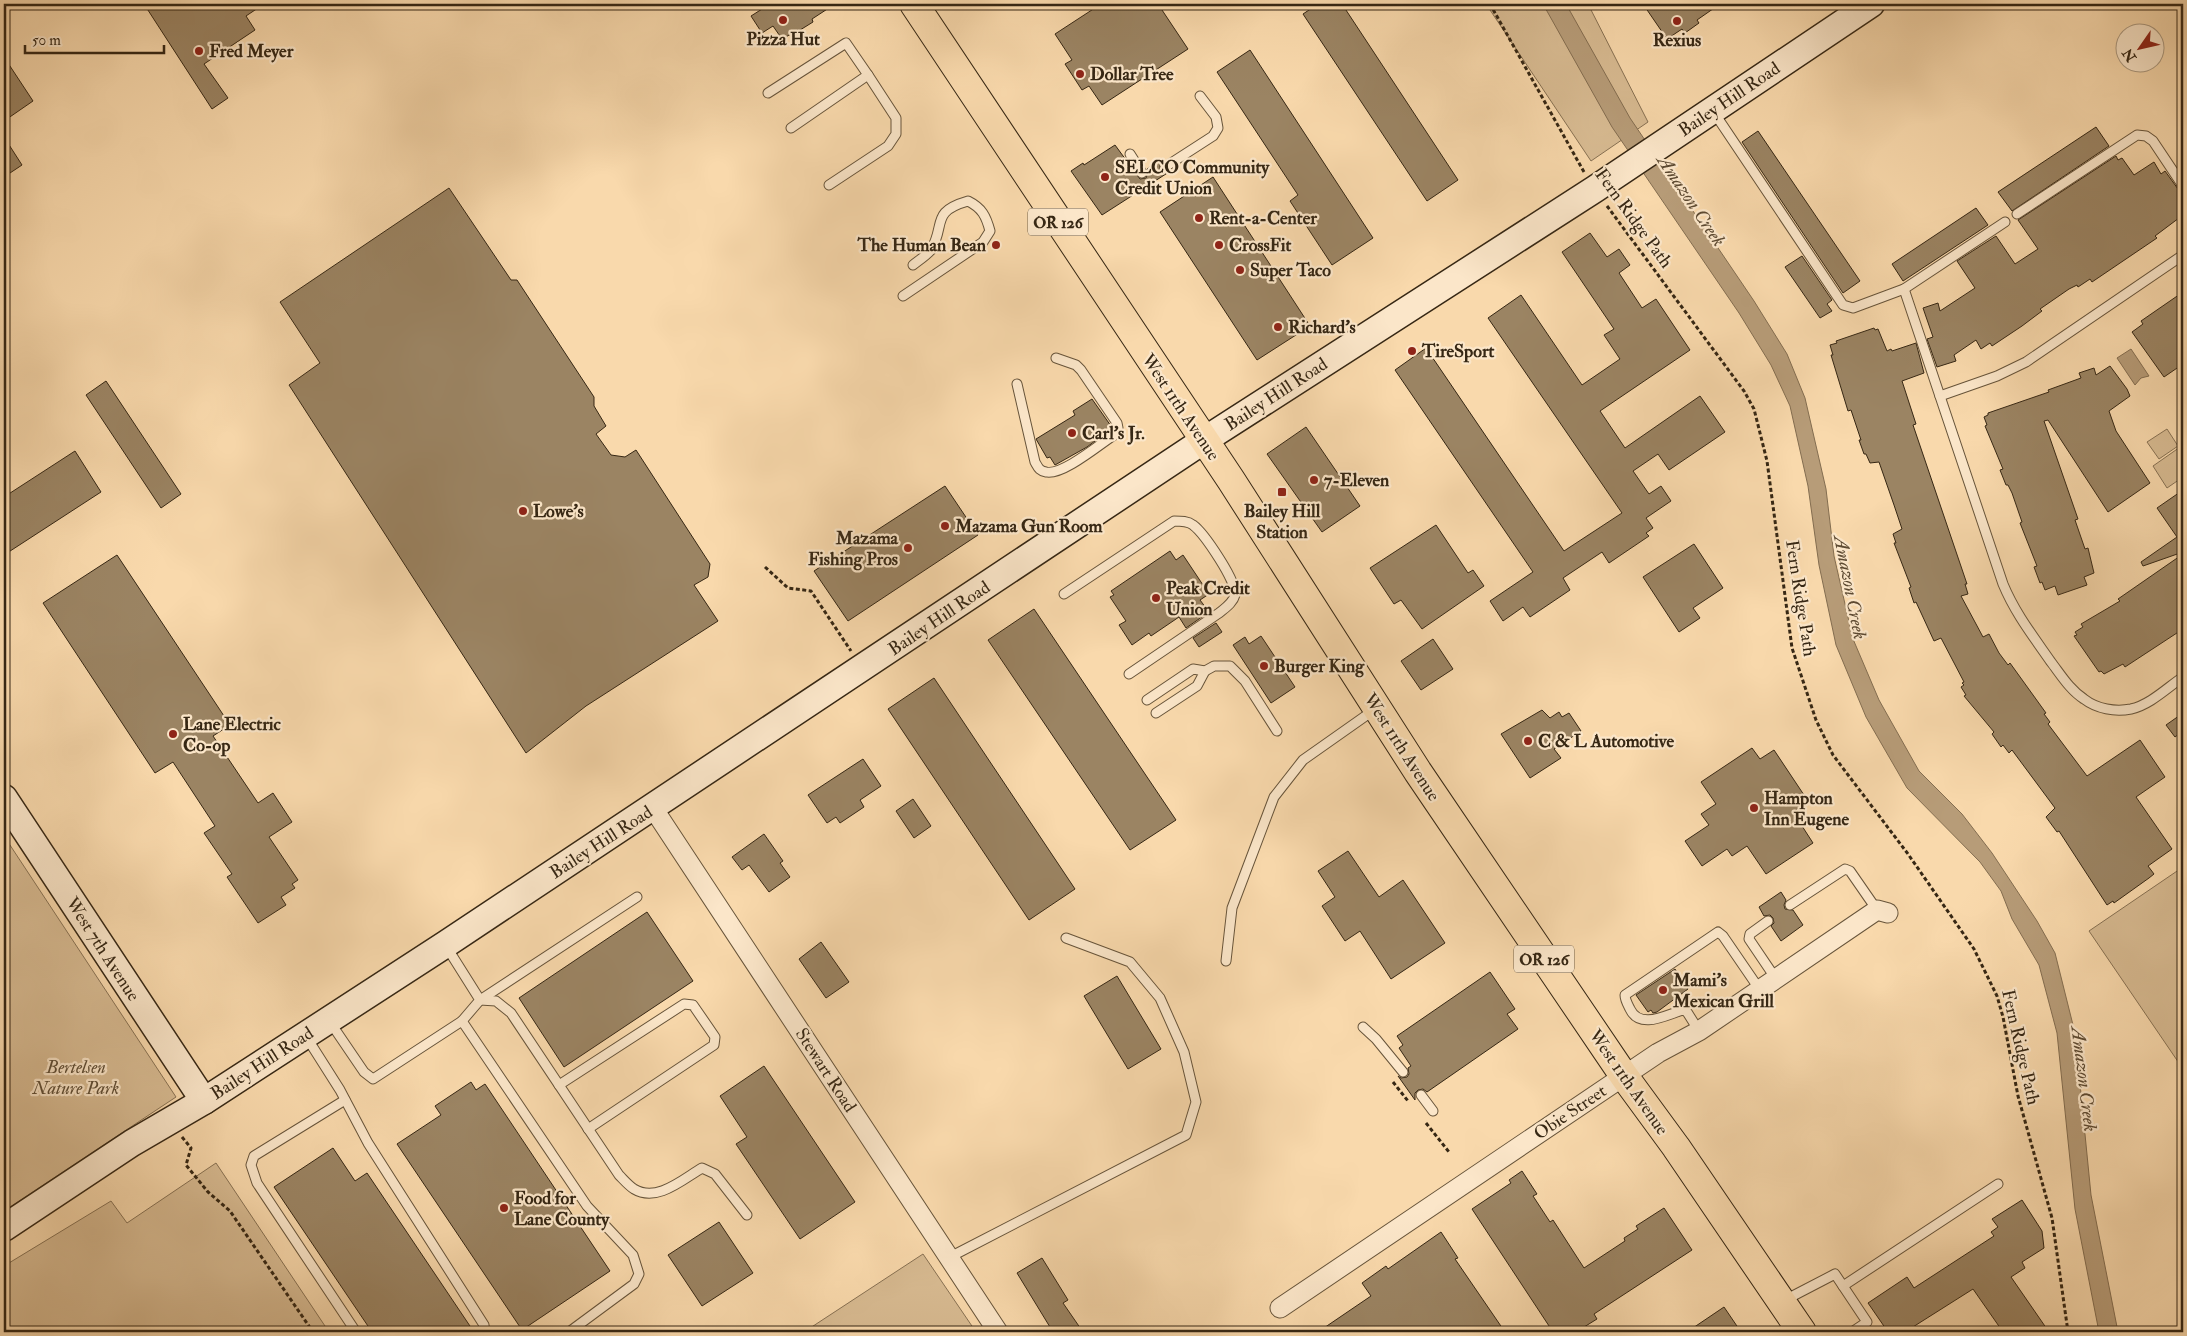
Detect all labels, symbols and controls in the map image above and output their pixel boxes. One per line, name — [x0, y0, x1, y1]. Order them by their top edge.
marker: Pizza Hut — [777, 14, 789, 26]
marker: Rexius — [1671, 15, 1683, 27]
scale bar — [25, 22, 164, 54]
north arrow — [2114, 22, 2164, 72]
place label: Pizza Hut — [746, 28, 820, 51]
place label: Rexius — [1653, 29, 1701, 52]
text: 50 m — [32, 31, 61, 50]
place label: Fred Meyer — [209, 40, 294, 63]
marker: Fred Meyer — [193, 45, 205, 57]
text: N — [2119, 45, 2141, 66]
street label: Bailey Hill Road — [1674, 57, 1785, 142]
place label: Dollar Tree — [1090, 63, 1174, 86]
marker: Dollar Tree — [1074, 68, 1086, 80]
water label: Amazon Creek — [1651, 148, 1731, 251]
place label: SELCO Community Credit Union — [1115, 156, 1270, 200]
street label: Fern Ridge Path — [1590, 164, 1678, 273]
marker: SELCO Community Credit Union — [1099, 171, 1111, 183]
place label: Rent-a-Center — [1209, 207, 1317, 230]
road number: OR 126 — [1028, 208, 1088, 236]
marker: Rent-a-Center — [1193, 212, 1205, 224]
place label: The Human Bean — [857, 234, 987, 257]
place label: CrossFit — [1229, 234, 1291, 257]
marker: The Human Bean — [990, 239, 1002, 251]
marker: CrossFit — [1213, 239, 1225, 251]
place label: Super Taco — [1250, 259, 1331, 282]
marker: Super Taco — [1234, 264, 1246, 276]
place label: Richard's — [1288, 316, 1356, 339]
marker: Richard's — [1272, 321, 1284, 333]
place label: TireSport — [1421, 340, 1495, 363]
marker: TireSport — [1406, 345, 1418, 357]
street label: West 11th Avenue — [1136, 349, 1225, 466]
street label: Bailey Hill Road — [1221, 353, 1332, 436]
place label: Carl's Jr. — [1082, 422, 1145, 445]
marker: Carl's Jr. — [1066, 427, 1078, 439]
place label: 7-Eleven — [1324, 469, 1390, 492]
marker: 7-Eleven — [1308, 474, 1320, 486]
marker: Bailey Hill Station — [1276, 486, 1288, 498]
place label: Lowe's — [533, 500, 584, 523]
place label: Bailey Hill Station — [1244, 500, 1321, 544]
marker: Lowe's — [517, 505, 529, 517]
place label: Mazama Gun Room — [954, 515, 1104, 538]
marker: Mazama Gun Room — [939, 520, 951, 532]
place label: Mazama Fishing Pros — [808, 527, 899, 571]
water label: Amazon Creek — [1828, 531, 1872, 642]
street label: Fern Ridge Path — [1780, 538, 1821, 658]
marker: Mazama Fishing Pros — [902, 542, 914, 554]
street label: Bailey Hill Road — [884, 576, 995, 661]
place label: Peak Credit Union — [1166, 577, 1250, 621]
marker: Peak Credit Union — [1150, 592, 1162, 604]
place label: Burger King — [1274, 655, 1365, 678]
marker: Burger King — [1258, 660, 1270, 672]
street label: West 11th Avenue — [1358, 688, 1445, 806]
place label: Lane Electric Co-op — [183, 713, 282, 757]
marker: Lane Electric Co-op — [167, 728, 179, 740]
place label: C & L Automotive — [1538, 730, 1674, 753]
marker: C & L Automotive — [1522, 735, 1534, 747]
place label: Hampton Inn Eugene — [1764, 787, 1850, 831]
street label: Bailey Hill Road — [546, 801, 657, 884]
marker: Hampton Inn Eugene — [1748, 802, 1760, 814]
street label: West 7th Avenue — [60, 892, 145, 1006]
road number: OR 126 — [1514, 946, 1574, 972]
place label: Mami's Mexican Grill — [1672, 969, 1774, 1013]
marker: Mami's Mexican Grill — [1657, 984, 1669, 996]
street label: Fern Ridge Path — [1996, 987, 2045, 1108]
street label: Bailey Hill Road — [207, 1022, 318, 1105]
water label: Amazon Creek — [2065, 1023, 2102, 1133]
street label: Stewart Road — [790, 1024, 861, 1117]
street label: West 11th Avenue — [1583, 1024, 1674, 1140]
park label: Bertelsen Nature Park — [32, 1056, 119, 1100]
street label: Obie Street — [1530, 1080, 1611, 1145]
place label: Food for Lane County — [514, 1187, 610, 1231]
marker: Food for Lane County — [498, 1202, 510, 1214]

